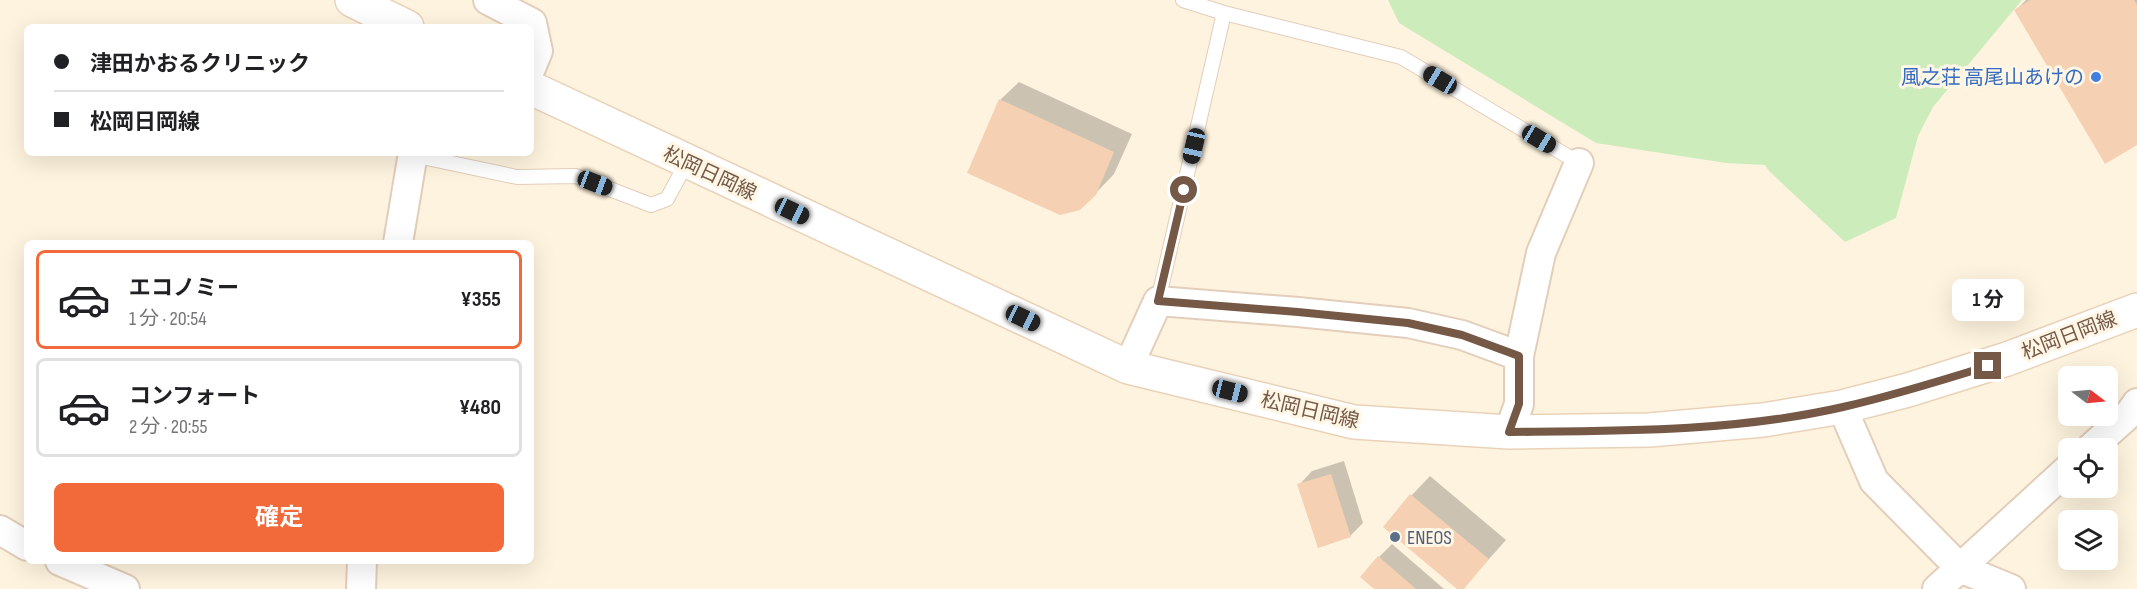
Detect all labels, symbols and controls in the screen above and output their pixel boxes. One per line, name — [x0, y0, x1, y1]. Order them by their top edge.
text: 津田かおるクリニック — [90, 51, 310, 78]
car — [1420, 63, 1460, 97]
place label: 風之荘 高尾山あけの — [1901, 66, 2084, 90]
marker: 風之荘 高尾山あけの — [2089, 70, 2103, 84]
text: 松岡日岡線 — [90, 109, 200, 136]
car — [1519, 122, 1559, 156]
car — [1181, 126, 1207, 166]
street label: 松岡日岡線 — [659, 142, 760, 206]
car — [575, 168, 615, 198]
route start — [1170, 176, 1197, 203]
car — [772, 195, 812, 227]
icon: car — [57, 273, 111, 327]
text: エコノミー — [129, 275, 239, 302]
callout: 1 分 — [1952, 279, 2024, 321]
text: ¥355 — [461, 286, 501, 313]
text: 1 分 — [1973, 288, 2003, 312]
car — [1003, 302, 1043, 334]
text: 1 分 · 20:54 — [129, 307, 207, 331]
street label: 松岡日岡線 — [2018, 307, 2120, 365]
route end — [1974, 352, 2001, 379]
north arrow — [2058, 366, 2118, 426]
map controls — [2058, 366, 2118, 570]
car — [1210, 378, 1250, 404]
icon: car — [57, 381, 111, 435]
text: コンフォート — [129, 383, 260, 410]
street label: 松岡日岡線 — [1258, 388, 1361, 434]
text: ¥480 — [459, 394, 501, 421]
text: 2 分 · 20:55 — [129, 415, 208, 439]
button: locate — [2058, 438, 2118, 498]
button: 確定 — [54, 483, 504, 552]
button: layers — [2058, 510, 2118, 570]
place label: ENEOS — [1407, 526, 1452, 550]
marker: ENEOS — [1388, 530, 1402, 544]

